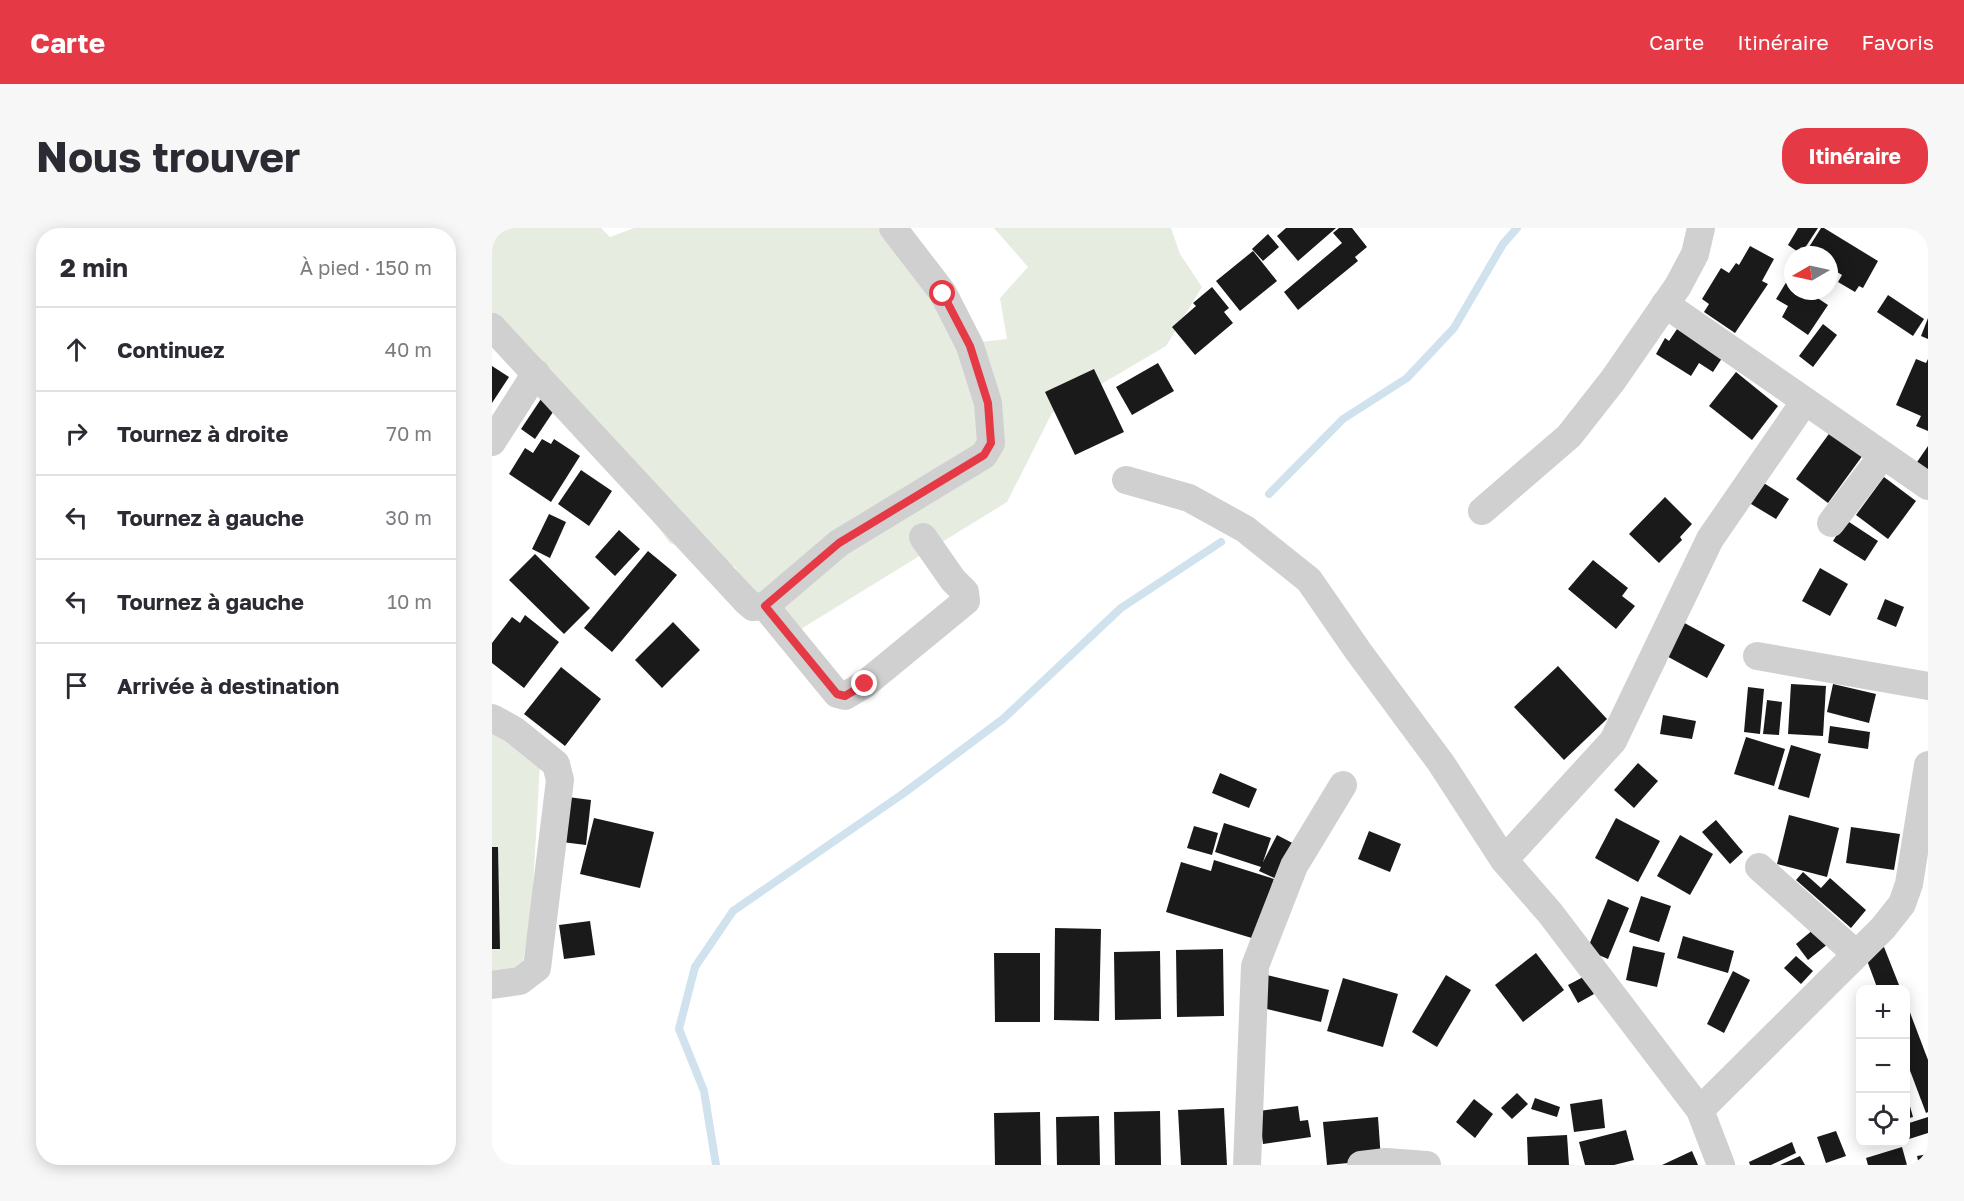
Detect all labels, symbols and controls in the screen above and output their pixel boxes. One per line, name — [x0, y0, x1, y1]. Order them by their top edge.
text: Carte — [30, 26, 105, 59]
text: Carte — [1649, 29, 1704, 55]
text: Itinéraire — [1737, 29, 1829, 55]
text: Favoris — [1862, 29, 1934, 55]
button: Itinéraire — [1782, 128, 1928, 184]
text: Nous trouver — [36, 131, 300, 181]
north arrow — [1784, 246, 1838, 300]
text: 2 min — [60, 252, 128, 283]
text: À pied · 150 m — [300, 255, 432, 279]
route start — [929, 280, 955, 306]
icon: ahead — [60, 333, 93, 366]
text: Continuez — [117, 336, 224, 363]
text: 40 m — [385, 337, 432, 361]
icon: right — [60, 417, 93, 450]
text: Tournez à droite — [117, 420, 288, 447]
text: 70 m — [386, 421, 432, 445]
icon: left — [60, 501, 93, 534]
text: Tournez à gauche — [117, 504, 304, 531]
text: 30 m — [385, 505, 432, 529]
icon: left — [60, 585, 93, 618]
text: Tournez à gauche — [117, 588, 304, 615]
text: 10 m — [387, 589, 432, 613]
icon: arrive — [60, 669, 93, 702]
route end — [851, 670, 877, 696]
text: Arrivée à destination — [117, 672, 339, 699]
map controls — [1856, 985, 1910, 1147]
button: + — [1856, 985, 1910, 1039]
button: − — [1856, 1039, 1910, 1093]
button: locate — [1856, 1093, 1910, 1147]

